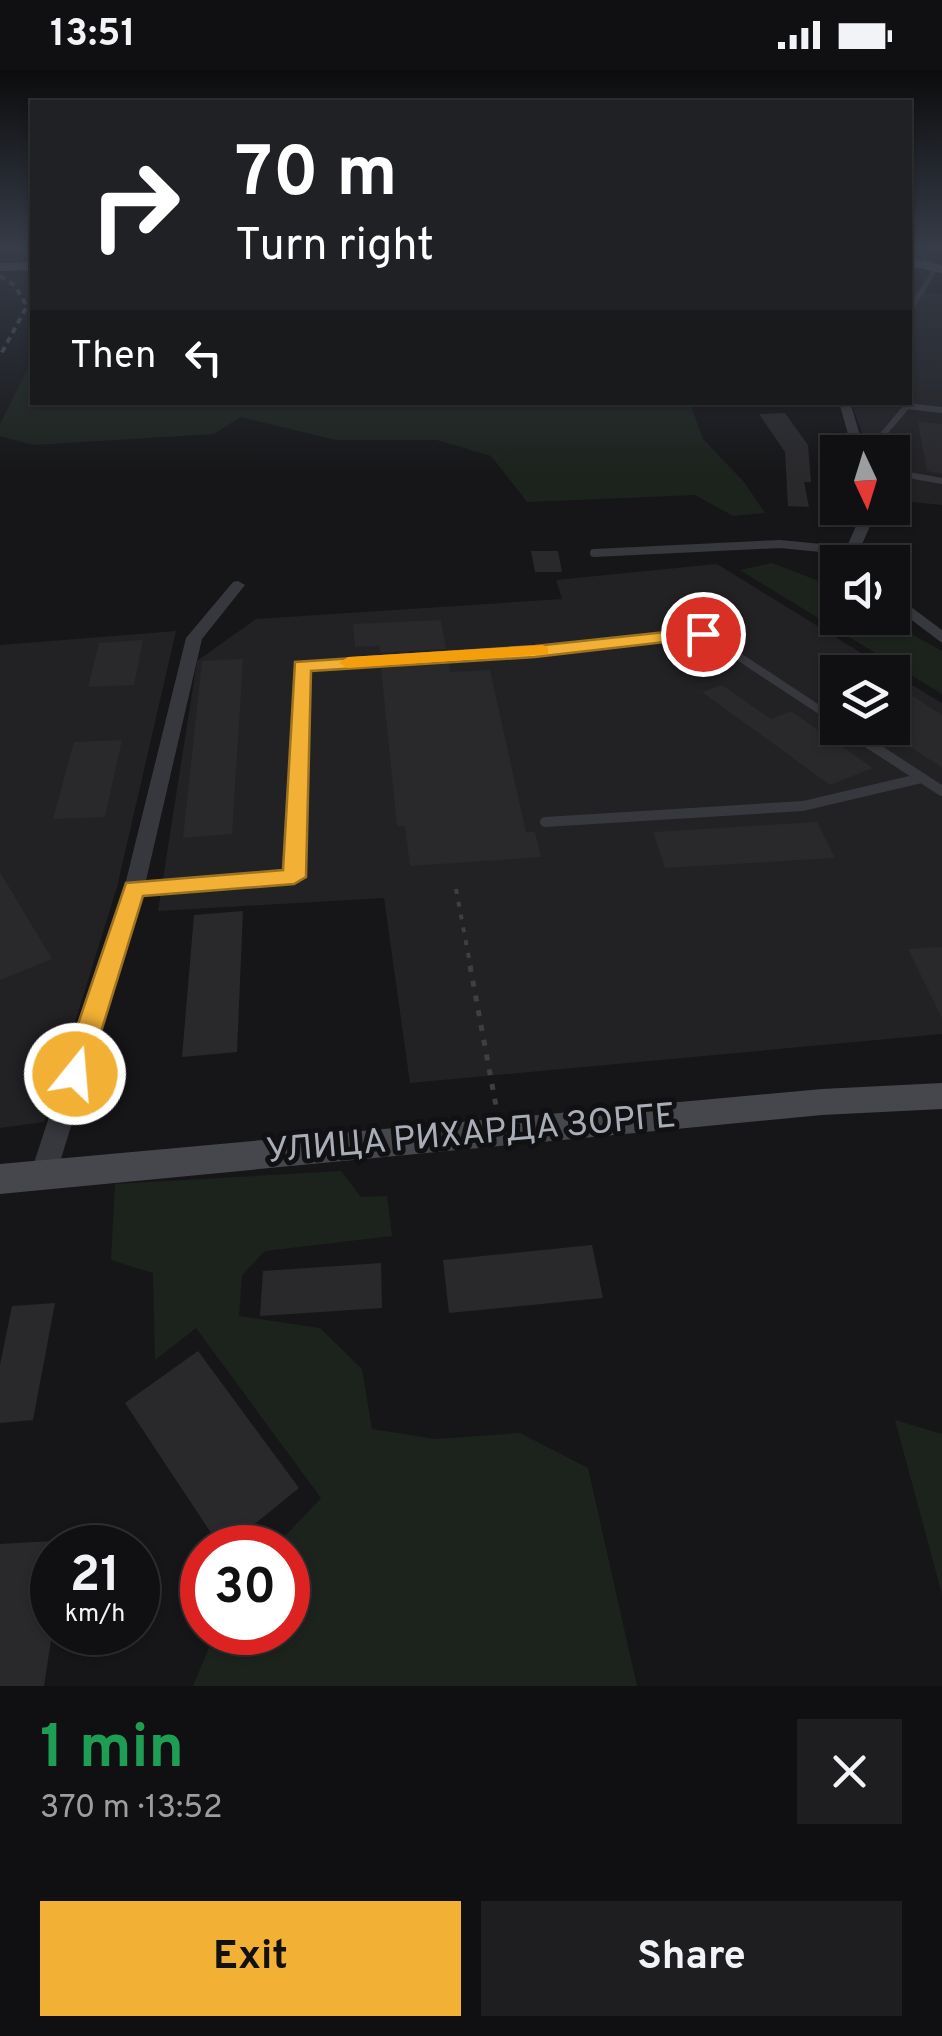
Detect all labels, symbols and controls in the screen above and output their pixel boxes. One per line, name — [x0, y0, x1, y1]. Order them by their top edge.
text: 13:51 — [50, 11, 136, 60]
text: 70 m — [235, 132, 398, 221]
icon: right — [70, 140, 200, 270]
text: Turn right — [235, 219, 434, 276]
icon: left — [176, 330, 231, 385]
text: Then — [70, 333, 156, 382]
north arrow — [820, 435, 910, 525]
map controls — [820, 435, 910, 745]
button: sound — [820, 545, 910, 635]
pin — [661, 592, 746, 677]
icon: arrive — [676, 607, 731, 662]
button: layers — [820, 655, 910, 745]
position arrow — [23, 1022, 127, 1126]
street label: УЛИЦА РИХАРДА ЗОРГЕ — [264, 1095, 678, 1175]
speed limit sign: 30 — [180, 1525, 310, 1655]
text: 21 — [70, 1546, 120, 1609]
text: km/h — [65, 1599, 125, 1631]
text: 1 min — [40, 1713, 184, 1789]
button: close — [797, 1719, 902, 1824]
text: 370 m · 13:52 — [40, 1789, 223, 1829]
button: Exit — [40, 1901, 461, 2016]
button: Share — [481, 1901, 902, 2016]

